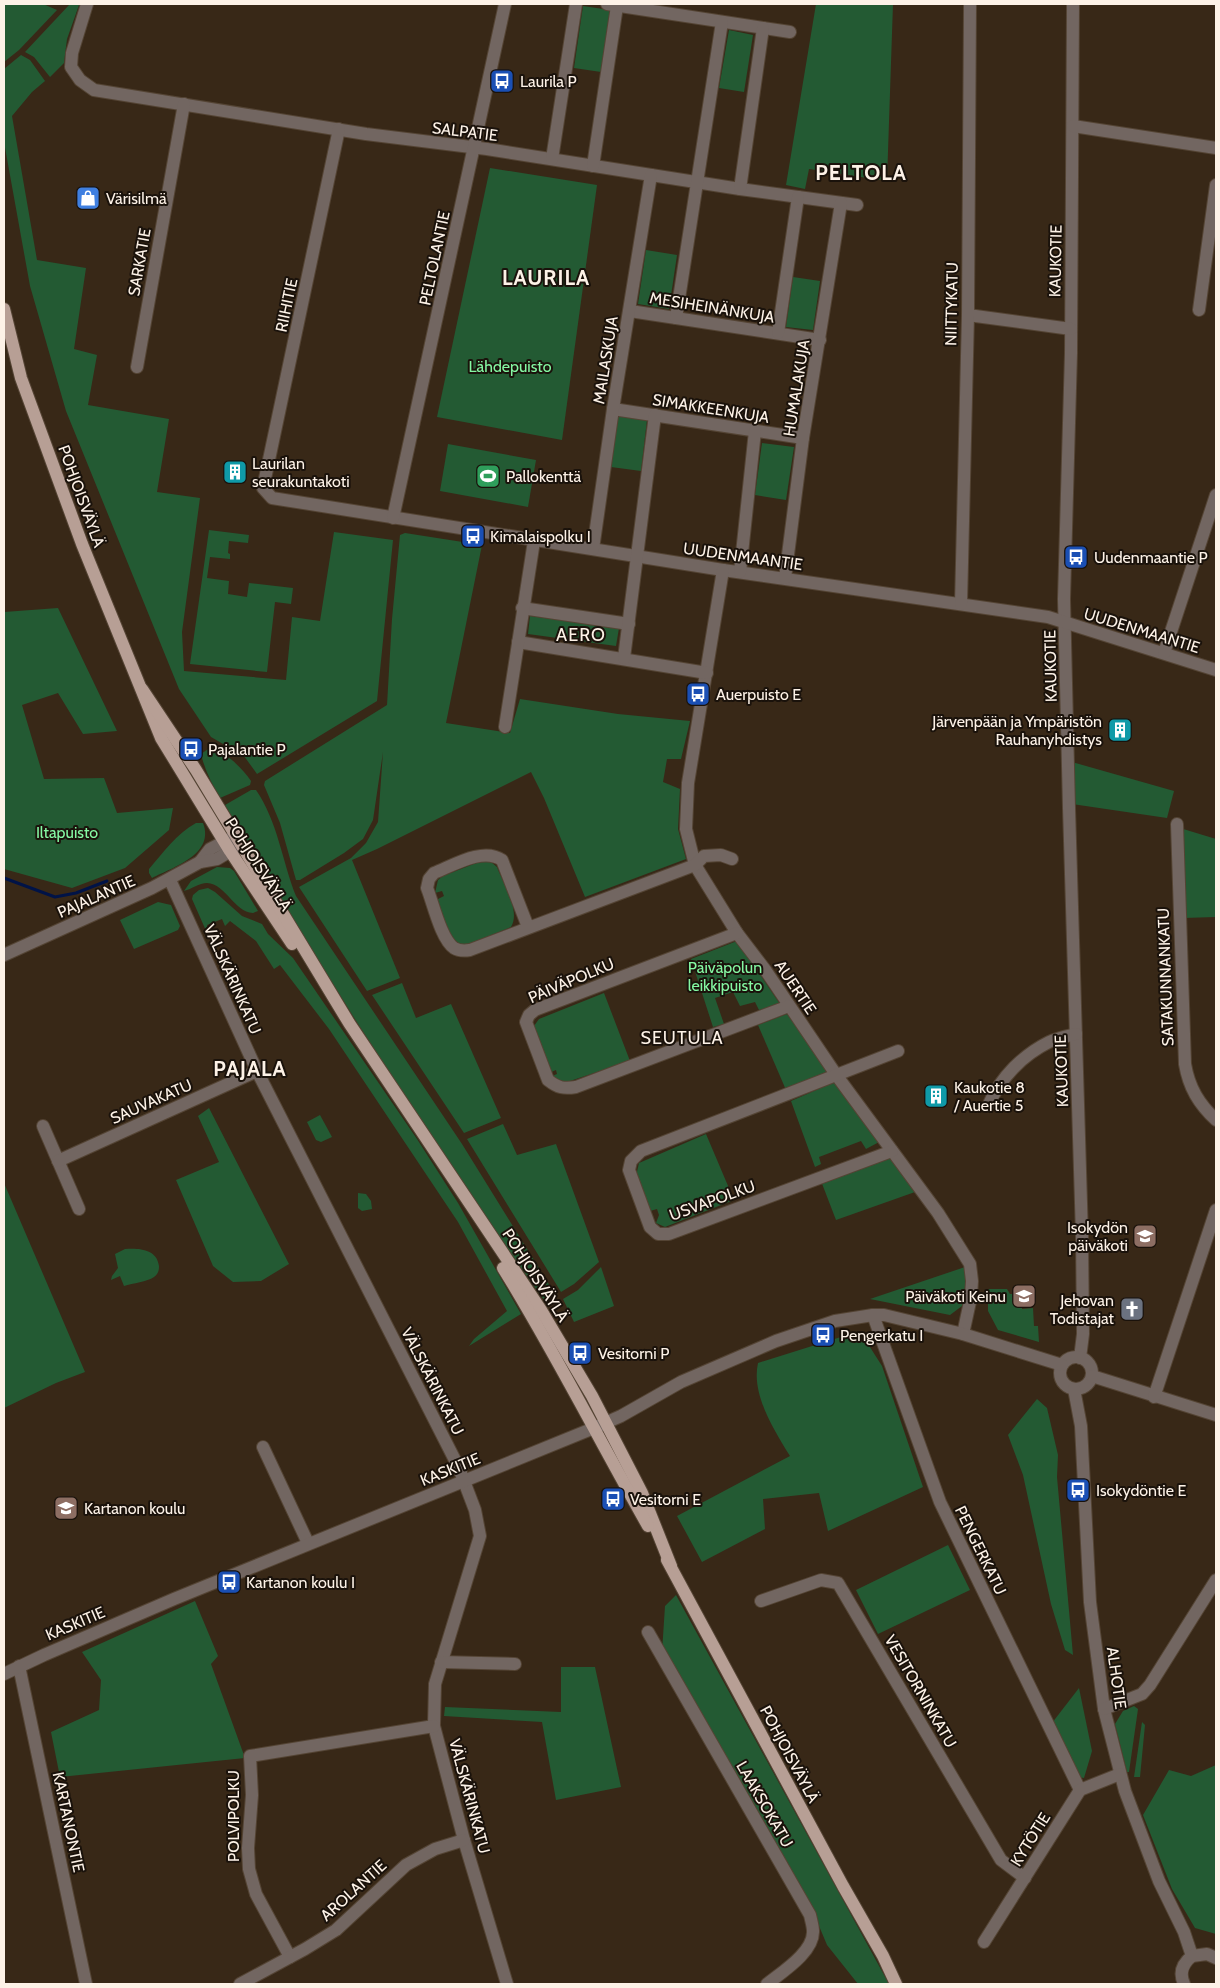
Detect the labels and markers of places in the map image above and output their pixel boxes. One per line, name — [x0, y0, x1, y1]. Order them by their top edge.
bus stop icon: Laurila P — [489, 68, 515, 94]
place label: Laurila P — [520, 72, 577, 91]
shop icon: Värisilmä — [75, 185, 101, 211]
place label: Värisilmä — [106, 189, 167, 208]
place label: Laurilan seurakuntakoti — [252, 454, 350, 491]
building icon: Laurilan seurakuntakoti — [222, 459, 248, 485]
sports icon: Pallokenttä — [475, 463, 501, 489]
place label: Pallokenttä — [506, 467, 581, 486]
bus stop icon: Kimalaispolku I — [460, 523, 486, 549]
place label: Kimalaispolku I — [490, 527, 591, 546]
bus stop icon: Uudenmaantie P — [1063, 544, 1089, 570]
place label: Uudenmaantie P — [1094, 548, 1208, 567]
bus stop icon: Auerpuisto E — [685, 681, 711, 707]
place label: Auerpuisto E — [716, 685, 801, 704]
place label: Järvenpään ja Ympäristön Rauhanyhdistys — [931, 712, 1102, 749]
building icon: Järvenpään ja Ympäristön Rauhanyhdistys — [1107, 717, 1133, 743]
bus stop icon: Pajalantie P — [178, 736, 204, 762]
place label: Pajalantie P — [208, 740, 286, 759]
place label: Kaukotie 8 / Auertie 5 — [953, 1078, 1025, 1115]
building icon: Kaukotie 8 / Auertie 5 — [923, 1083, 949, 1109]
place label: Isokydön päiväkoti — [1067, 1218, 1128, 1255]
school or university icon: Isokydön päiväkoti — [1132, 1223, 1158, 1249]
school or university icon: Päiväkoti Keinu — [1011, 1283, 1037, 1309]
place label: Päiväkoti Keinu — [905, 1287, 1006, 1306]
place label: Jehovan Todistajat — [1050, 1291, 1115, 1328]
church icon: Jehovan Todistajat — [1119, 1296, 1145, 1322]
bus stop icon: Pengerkatu I — [810, 1322, 836, 1348]
place label: Pengerkatu I — [840, 1326, 923, 1345]
bus stop icon: Vesitorni P — [567, 1340, 593, 1366]
place label: Vesitorni P — [598, 1344, 669, 1363]
bus stop icon: Isokydöntie E — [1065, 1477, 1091, 1503]
place label: Isokydöntie E — [1096, 1481, 1187, 1500]
bus stop icon: Vesitorni E — [600, 1486, 626, 1512]
place label: Vesitorni E — [630, 1490, 701, 1509]
school or university icon: Kartanon koulu — [53, 1495, 79, 1521]
place label: Kartanon koulu — [84, 1499, 185, 1518]
bus stop icon: Kartanon koulu I — [216, 1569, 242, 1595]
place label: Kartanon koulu I — [246, 1573, 355, 1592]

